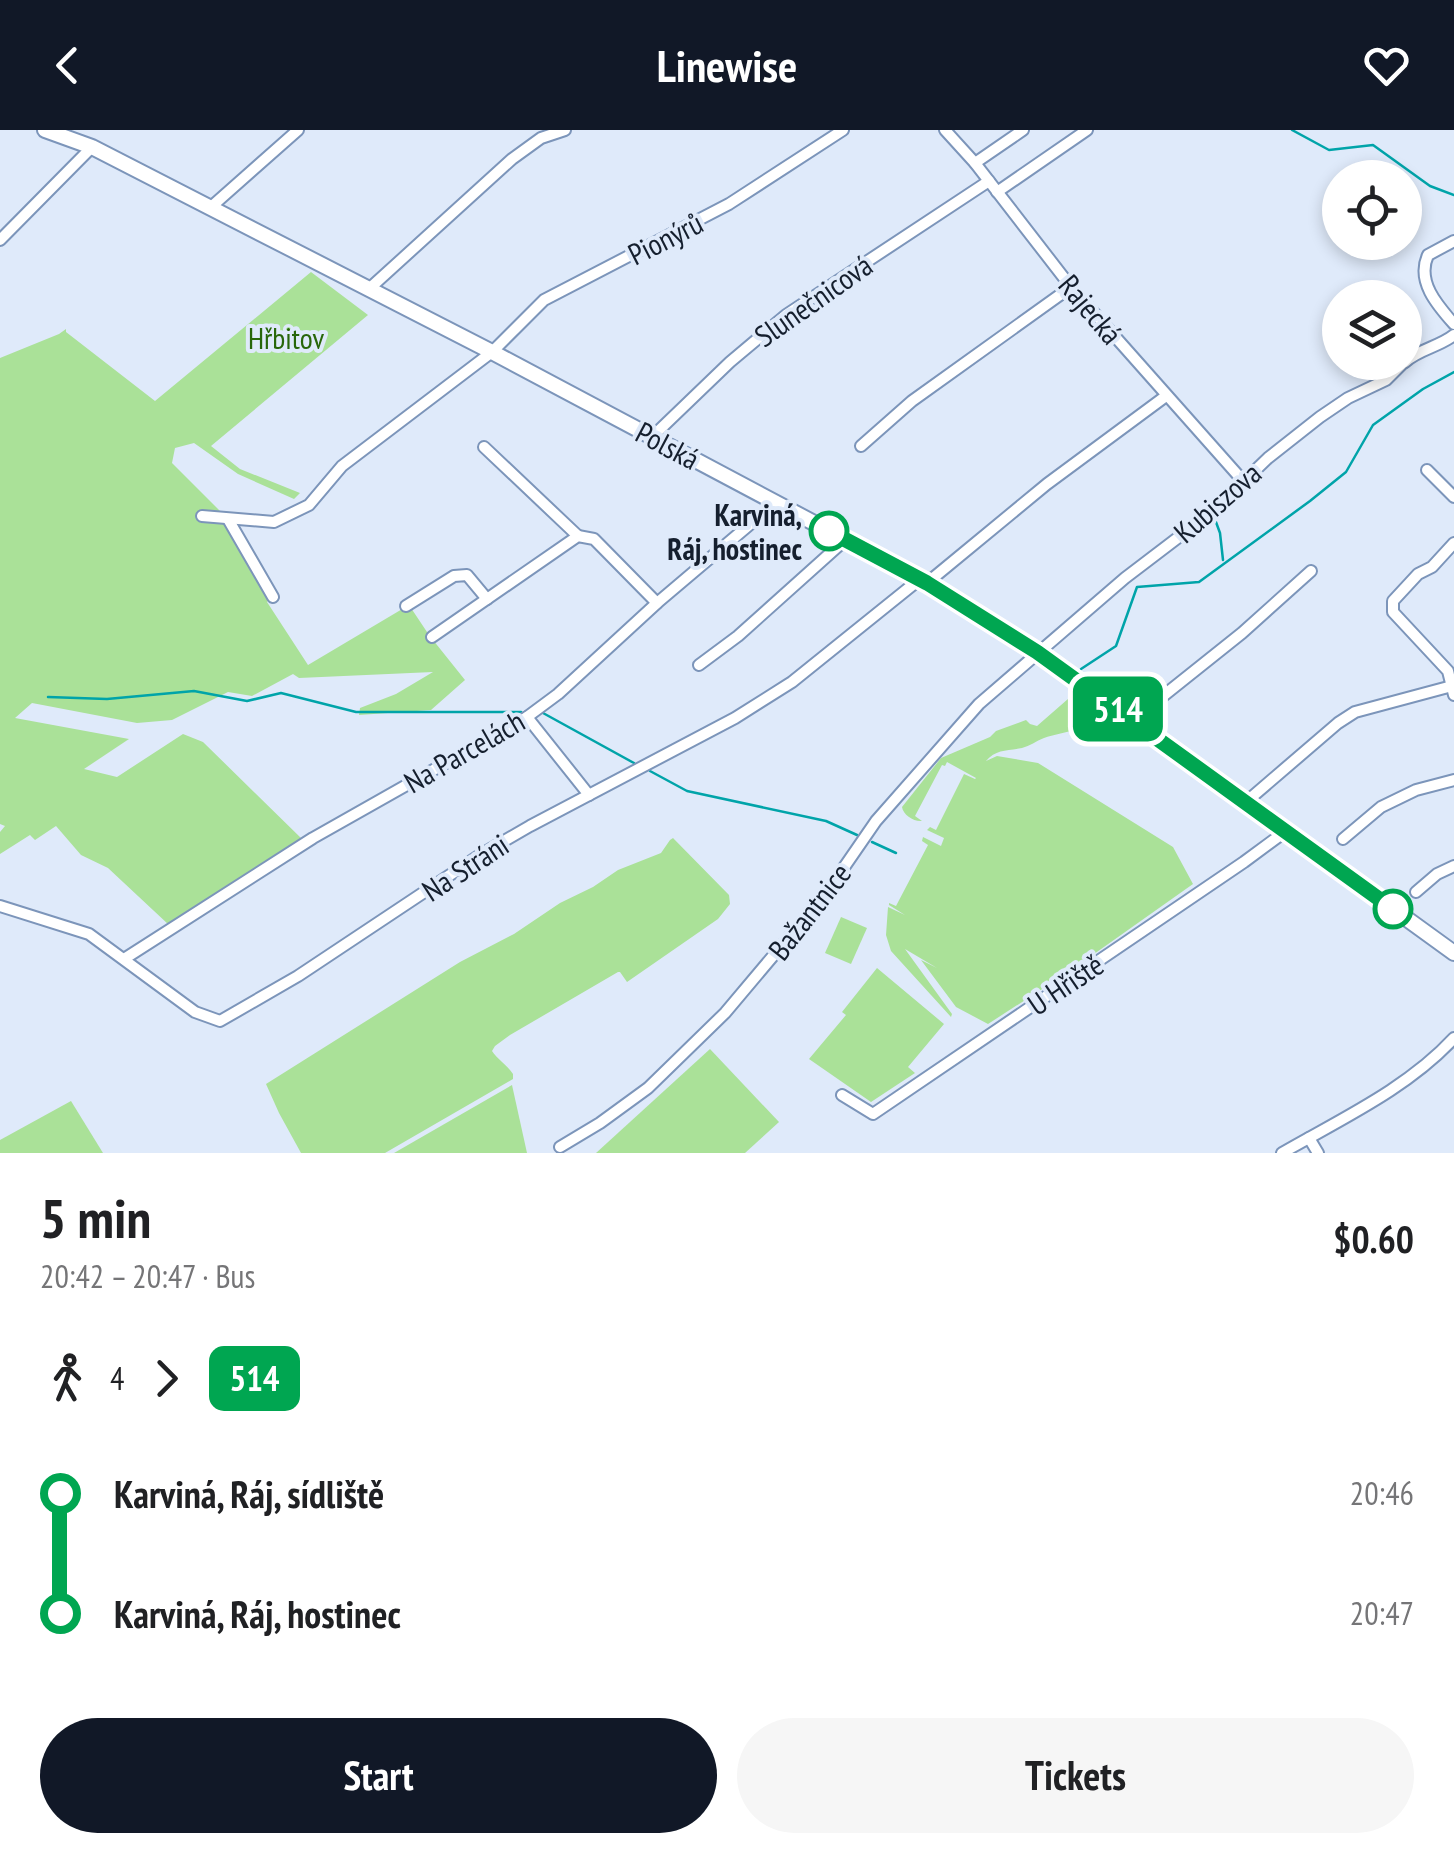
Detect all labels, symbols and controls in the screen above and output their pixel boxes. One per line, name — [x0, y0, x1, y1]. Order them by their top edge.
text: Linewise — [657, 36, 797, 94]
icon: back — [40, 38, 95, 93]
icon: heart — [1359, 38, 1414, 93]
map controls — [1322, 160, 1422, 380]
button: locate — [1322, 160, 1422, 260]
street label: Pionýrů — [621, 203, 709, 273]
street label: Slunečnicová — [747, 245, 879, 355]
street label: Rajecká — [1051, 266, 1131, 352]
button: layers — [1322, 280, 1422, 380]
park label: Hřbitov — [248, 318, 324, 357]
street label: Polská — [630, 412, 706, 478]
street label: Kubiszova — [1165, 453, 1269, 551]
place label: Karviná, Ráj, hostinec — [667, 495, 802, 568]
marker: Karviná, Ráj, hostinec — [810, 512, 848, 550]
line badge: 514 — [1060, 676, 1176, 742]
text: 514 — [1093, 686, 1143, 732]
street label: Na Parcelách — [397, 701, 531, 801]
street label: Na Stráni — [414, 825, 516, 909]
street label: Bažantnice — [759, 855, 859, 967]
unlabelled marker — [1374, 890, 1412, 928]
street label: U Hřiště — [1020, 945, 1110, 1023]
text: 5 min — [40, 1182, 151, 1253]
text: $0.60 — [1333, 1214, 1414, 1263]
text: 20:42 – 20:47 · Bus — [40, 1255, 255, 1297]
icon: walk — [40, 1351, 95, 1406]
icon: forward — [139, 1351, 194, 1406]
text: 514 — [229, 1355, 280, 1401]
text: 4 — [110, 1357, 124, 1399]
text: Karviná, Ráj, sídliště — [114, 1469, 384, 1518]
text: 20:46 — [1350, 1472, 1414, 1514]
text: Karviná, Ráj, hostinec — [114, 1589, 401, 1638]
text: 20:47 — [1350, 1592, 1414, 1634]
button: Start — [40, 1718, 717, 1833]
button: Tickets — [737, 1718, 1414, 1833]

